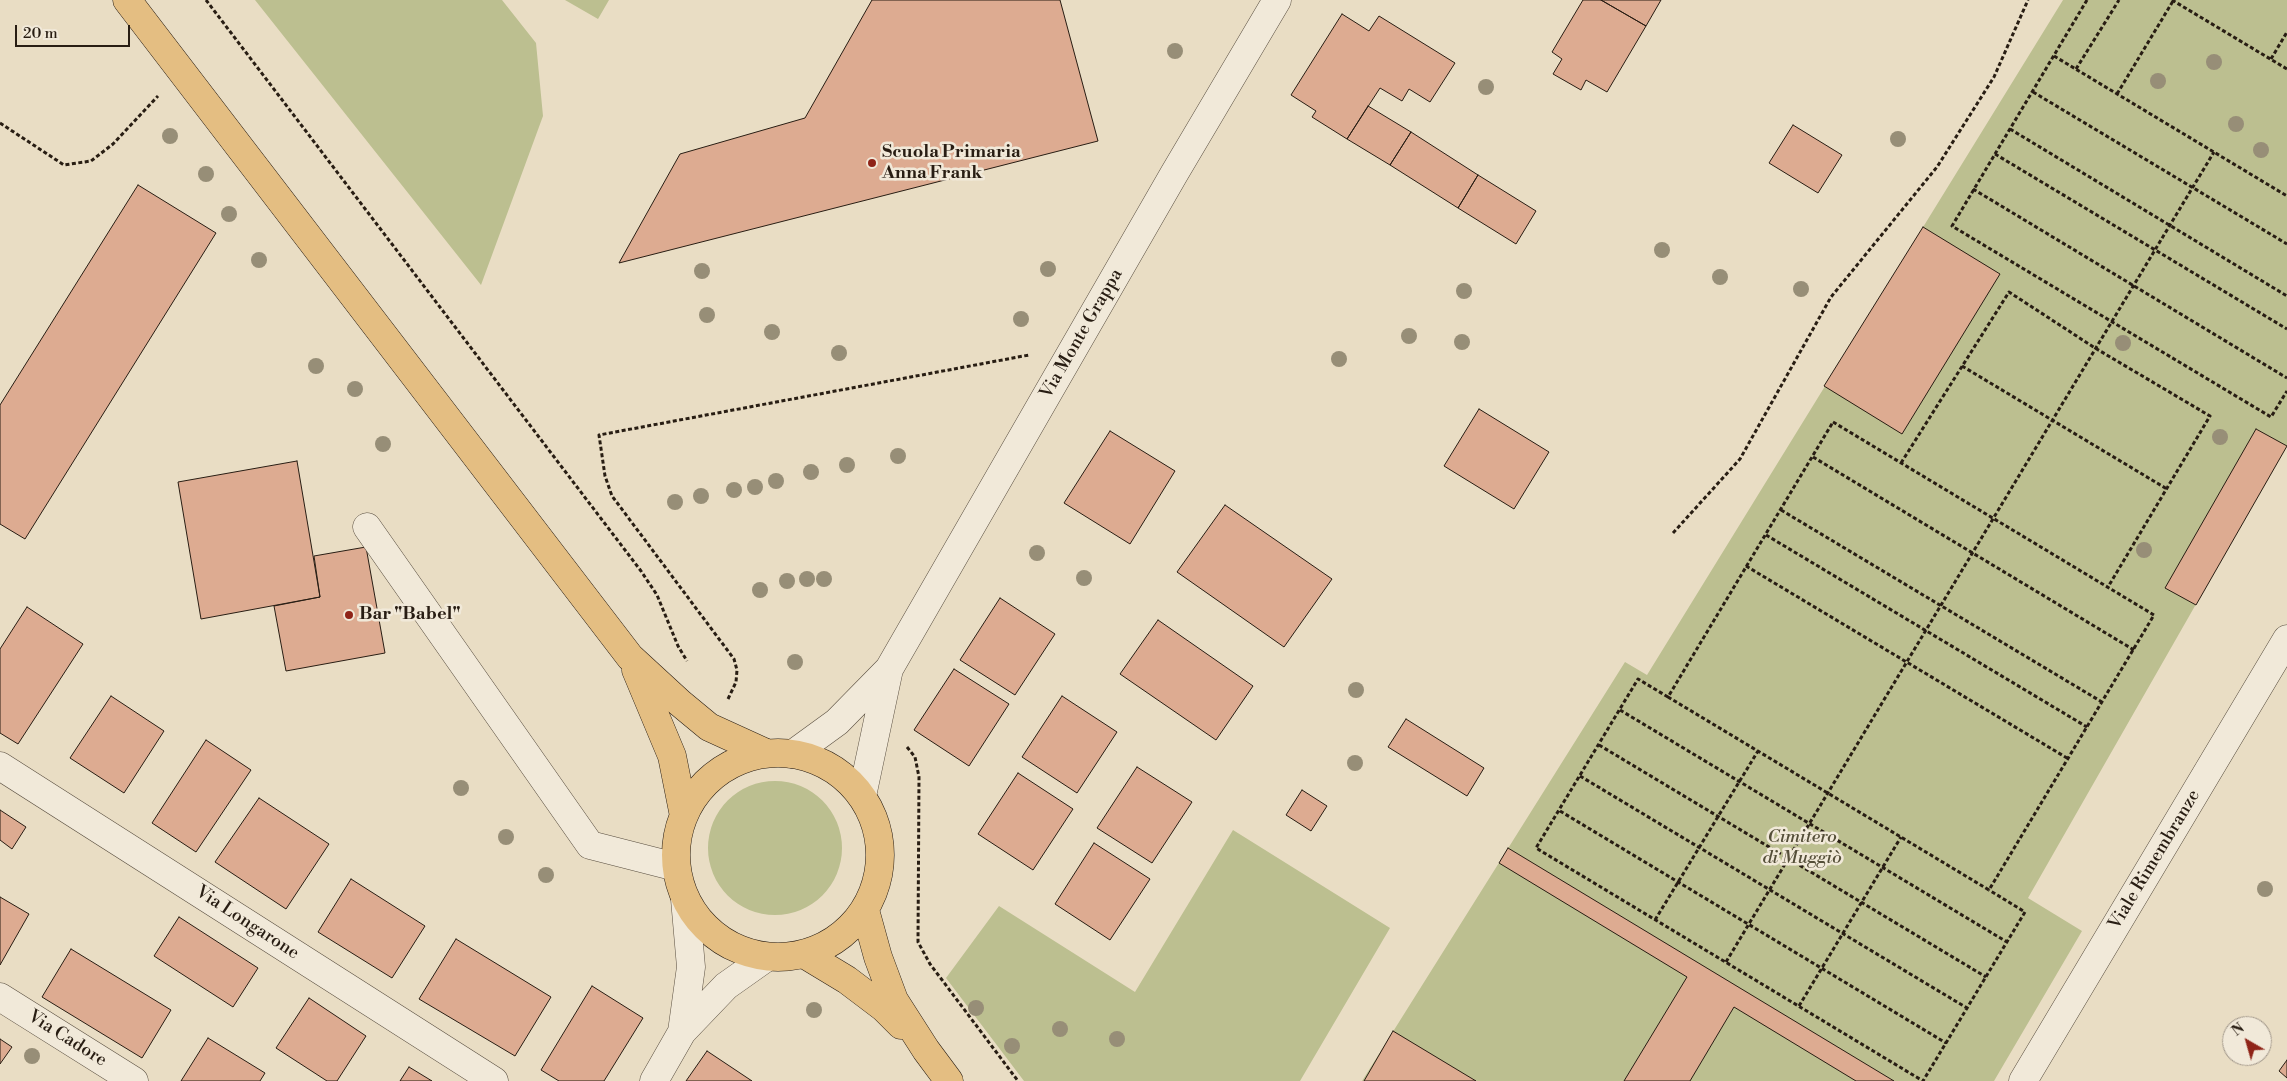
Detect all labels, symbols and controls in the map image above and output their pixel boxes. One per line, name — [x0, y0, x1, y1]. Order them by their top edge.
scale bar — [18, 15, 132, 47]
text: 20 m — [23, 24, 58, 43]
place label: Scuola Primaria Anna Frank — [882, 142, 1021, 184]
marker: Scuola Primaria Anna Frank — [866, 157, 878, 169]
street label: Via Monte Grappa — [1036, 265, 1128, 403]
place label: Bar "Babel" — [359, 604, 461, 626]
marker: Bar "Babel" — [343, 609, 355, 621]
street label: Viale Rimembranze — [2105, 786, 2205, 934]
park label: Cimitero di Muggiò — [1762, 827, 1842, 870]
street label: Via Longarone — [191, 881, 303, 965]
street label: Via Cadore — [23, 1006, 111, 1072]
north arrow — [2222, 1016, 2272, 1066]
text: N — [2228, 1019, 2248, 1040]

